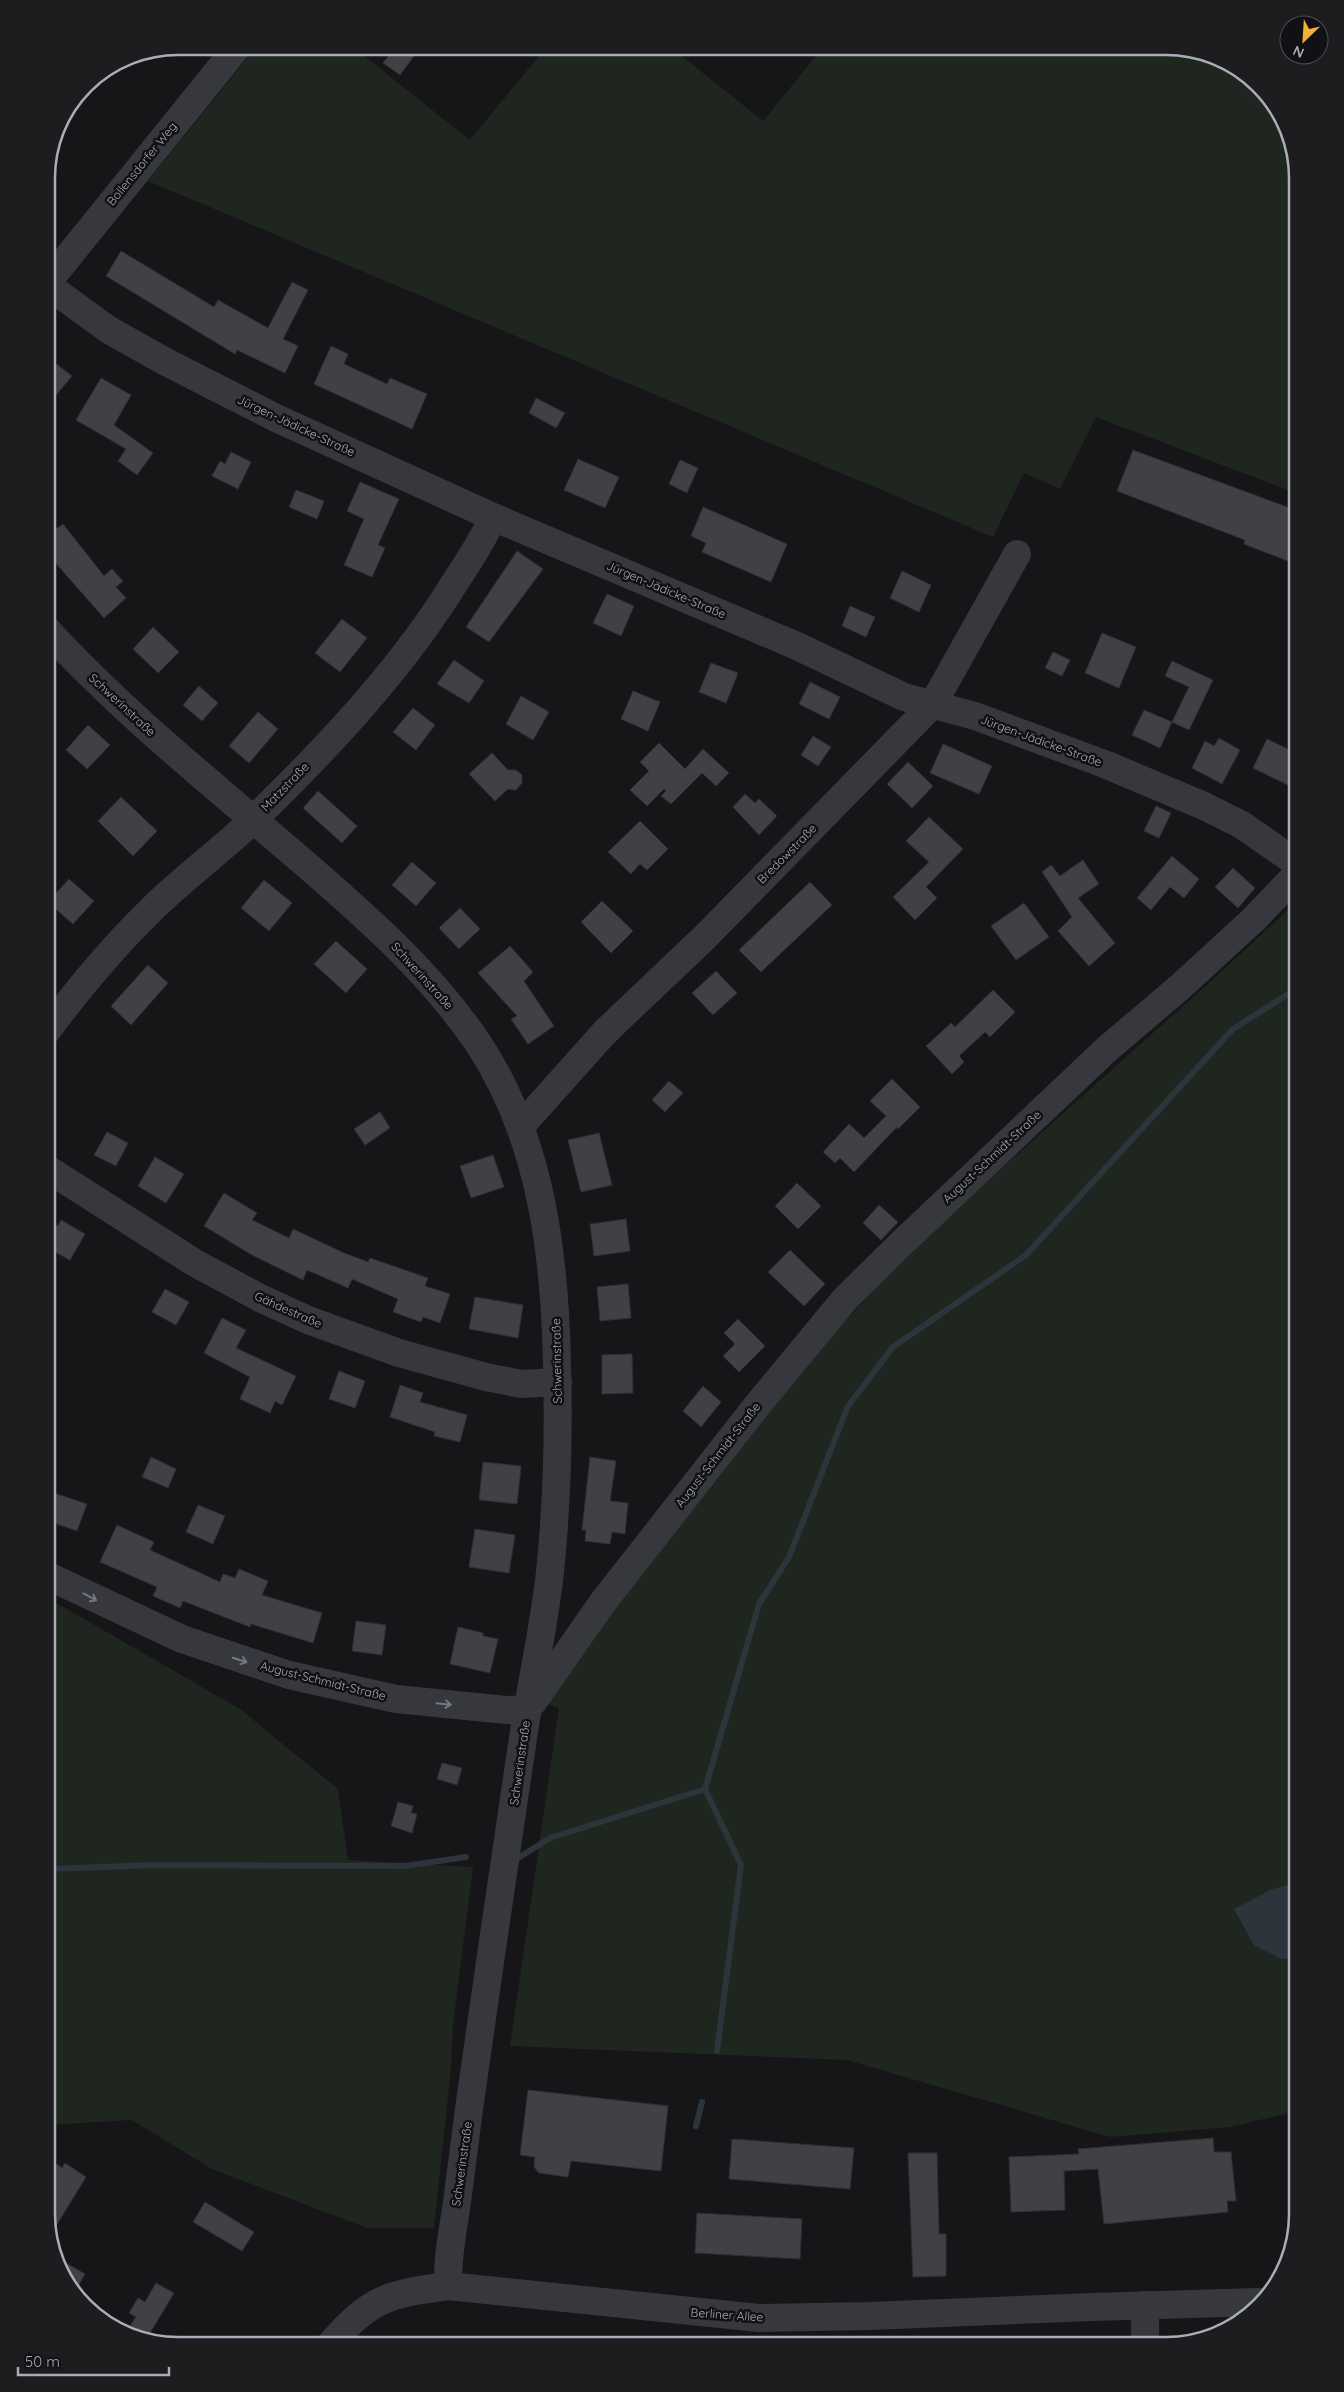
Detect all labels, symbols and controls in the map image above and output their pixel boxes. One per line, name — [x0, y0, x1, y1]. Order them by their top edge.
north arrow — [1279, 15, 1329, 65]
text: N — [1290, 41, 1307, 62]
street label: Bollensdorfer Weg — [103, 119, 180, 208]
street label: Jürgen-Jädicke-Straße — [235, 392, 358, 460]
street label: Jürgen-Jädicke-Straße — [604, 558, 728, 622]
street label: Schwerinstraße — [86, 670, 159, 739]
street label: Jürgen-Jädicke-Straße — [978, 712, 1104, 770]
street label: Matzstraße — [258, 759, 312, 814]
street label: Bredowstraße — [754, 821, 820, 887]
street label: Schwerinstraße — [388, 939, 457, 1013]
street label: August-Schmidt-Straße — [939, 1107, 1044, 1206]
street label: Gähdestraße — [252, 1288, 324, 1331]
street label: Schwerinstraße — [548, 1318, 565, 1404]
street label: August-Schmidt-Straße — [672, 1399, 763, 1510]
one-way arrow — [82, 1593, 97, 1602]
one-way arrow — [231, 1655, 247, 1665]
street label: August-Schmidt-Straße — [259, 1658, 388, 1703]
one-way arrow — [436, 1699, 452, 1709]
street label: Schwerinstraße — [506, 1719, 533, 1806]
street label: Schwerinstraße — [448, 2120, 475, 2207]
street label: Berliner Allee — [690, 2304, 764, 2325]
scale bar — [18, 2344, 169, 2376]
text: 50 m — [25, 2352, 60, 2371]

